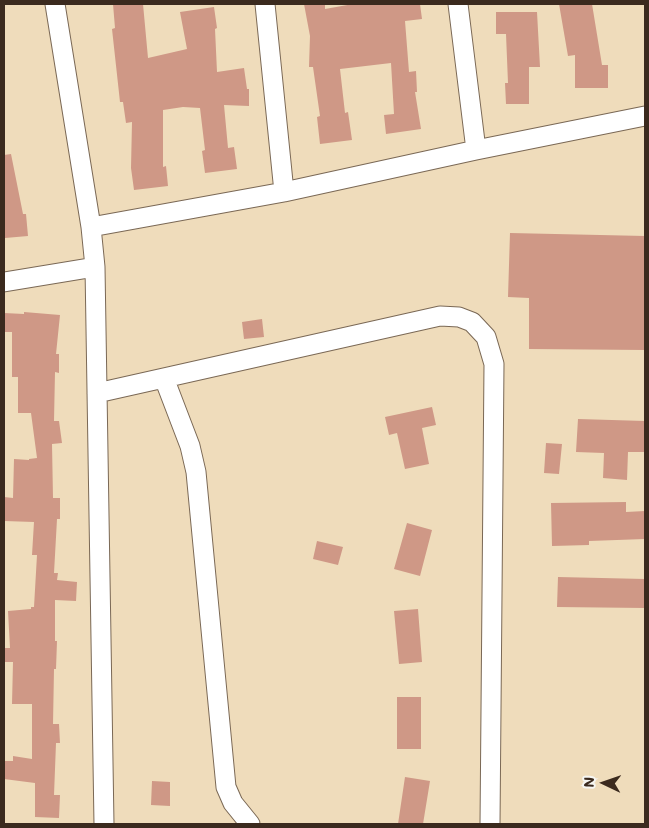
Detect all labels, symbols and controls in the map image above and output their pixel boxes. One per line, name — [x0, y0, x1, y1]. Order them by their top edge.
north arrow — [579, 758, 629, 808]
text: N — [579, 776, 598, 788]

